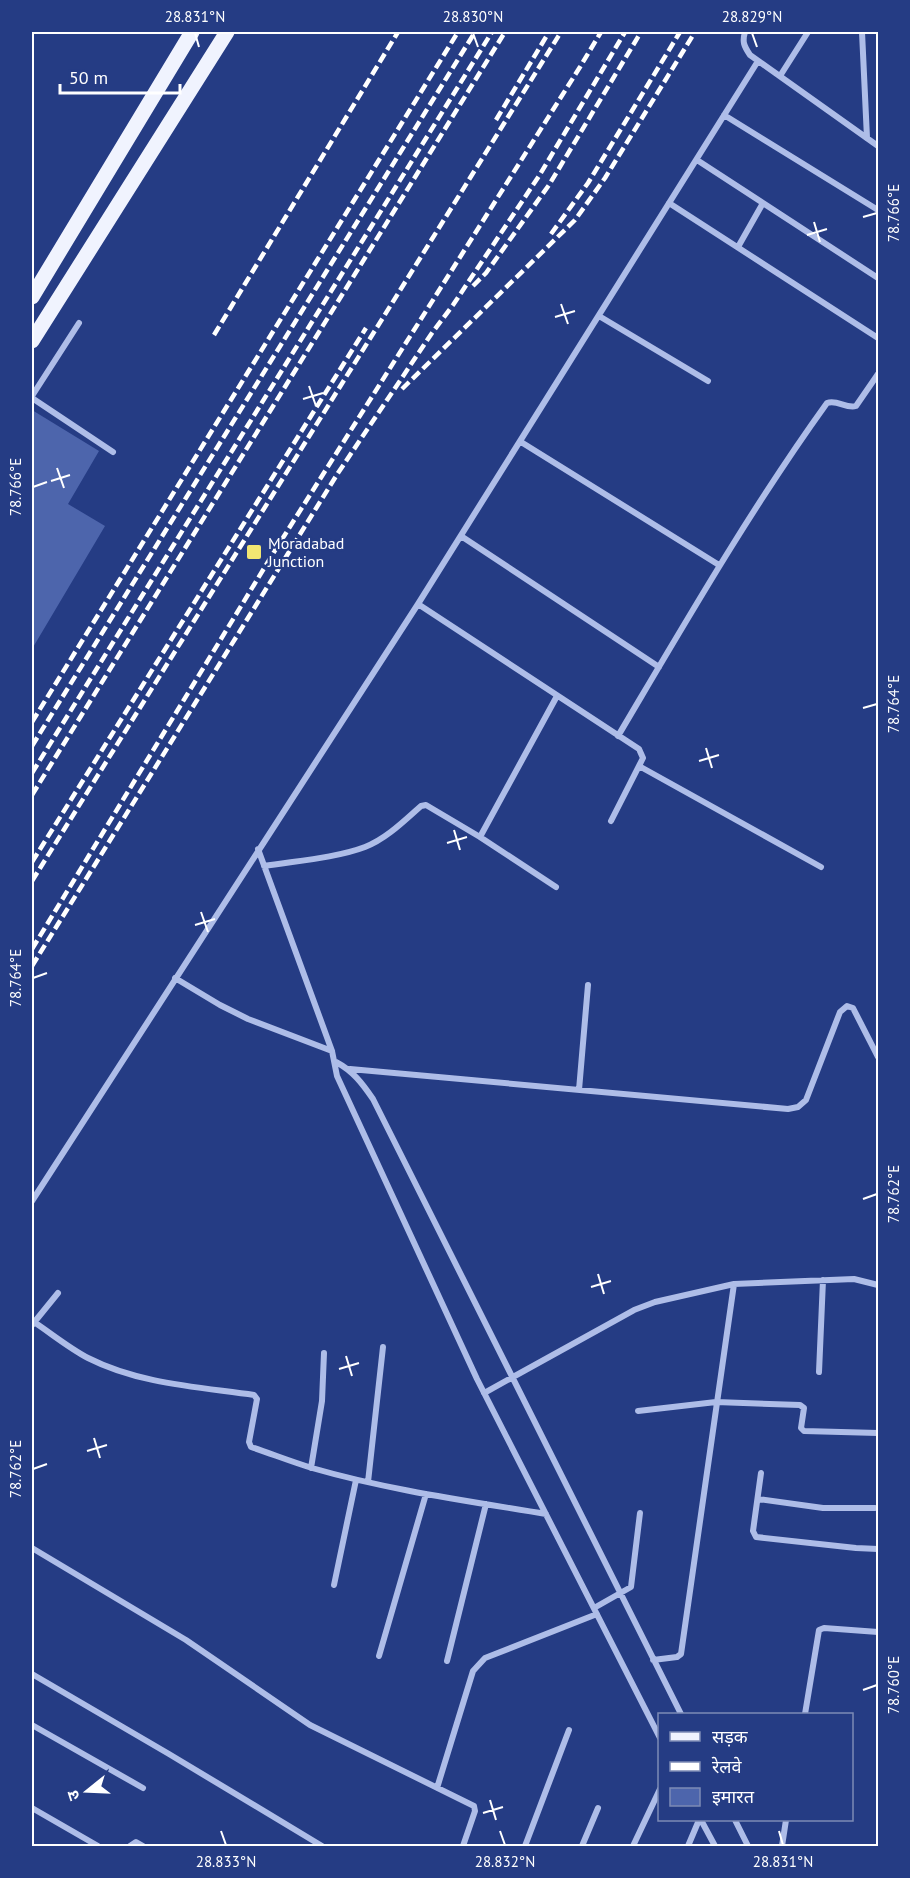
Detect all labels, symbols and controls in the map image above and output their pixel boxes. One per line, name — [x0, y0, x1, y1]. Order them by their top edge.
text: 28.831°N — [165, 7, 225, 26]
text: 28.830°N — [443, 7, 503, 26]
text: 28.829°N — [722, 7, 782, 26]
scale bar — [60, 57, 180, 95]
text: 50 m — [69, 66, 108, 89]
text: 78.766°E — [884, 184, 903, 242]
text: 78.766°E — [6, 458, 25, 516]
place label: Moradabad Junction — [267, 533, 344, 571]
marker: Moradabad Junction — [245, 543, 263, 561]
text: 78.764°E — [884, 675, 903, 733]
text: 78.764°E — [6, 949, 25, 1007]
text: 78.762°E — [884, 1165, 903, 1223]
text: 78.762°E — [6, 1440, 25, 1498]
text: 78.760°E — [884, 1656, 903, 1714]
legend — [658, 1713, 853, 1821]
text: सड़क — [712, 1725, 749, 1748]
text: रेलवे — [711, 1755, 743, 1778]
north arrow — [57, 1761, 117, 1821]
text: इमारत — [712, 1785, 755, 1808]
text: उ — [62, 1787, 84, 1803]
text: 28.833°N — [196, 1852, 256, 1871]
text: 28.832°N — [475, 1852, 535, 1871]
text: 28.831°N — [753, 1852, 813, 1871]

